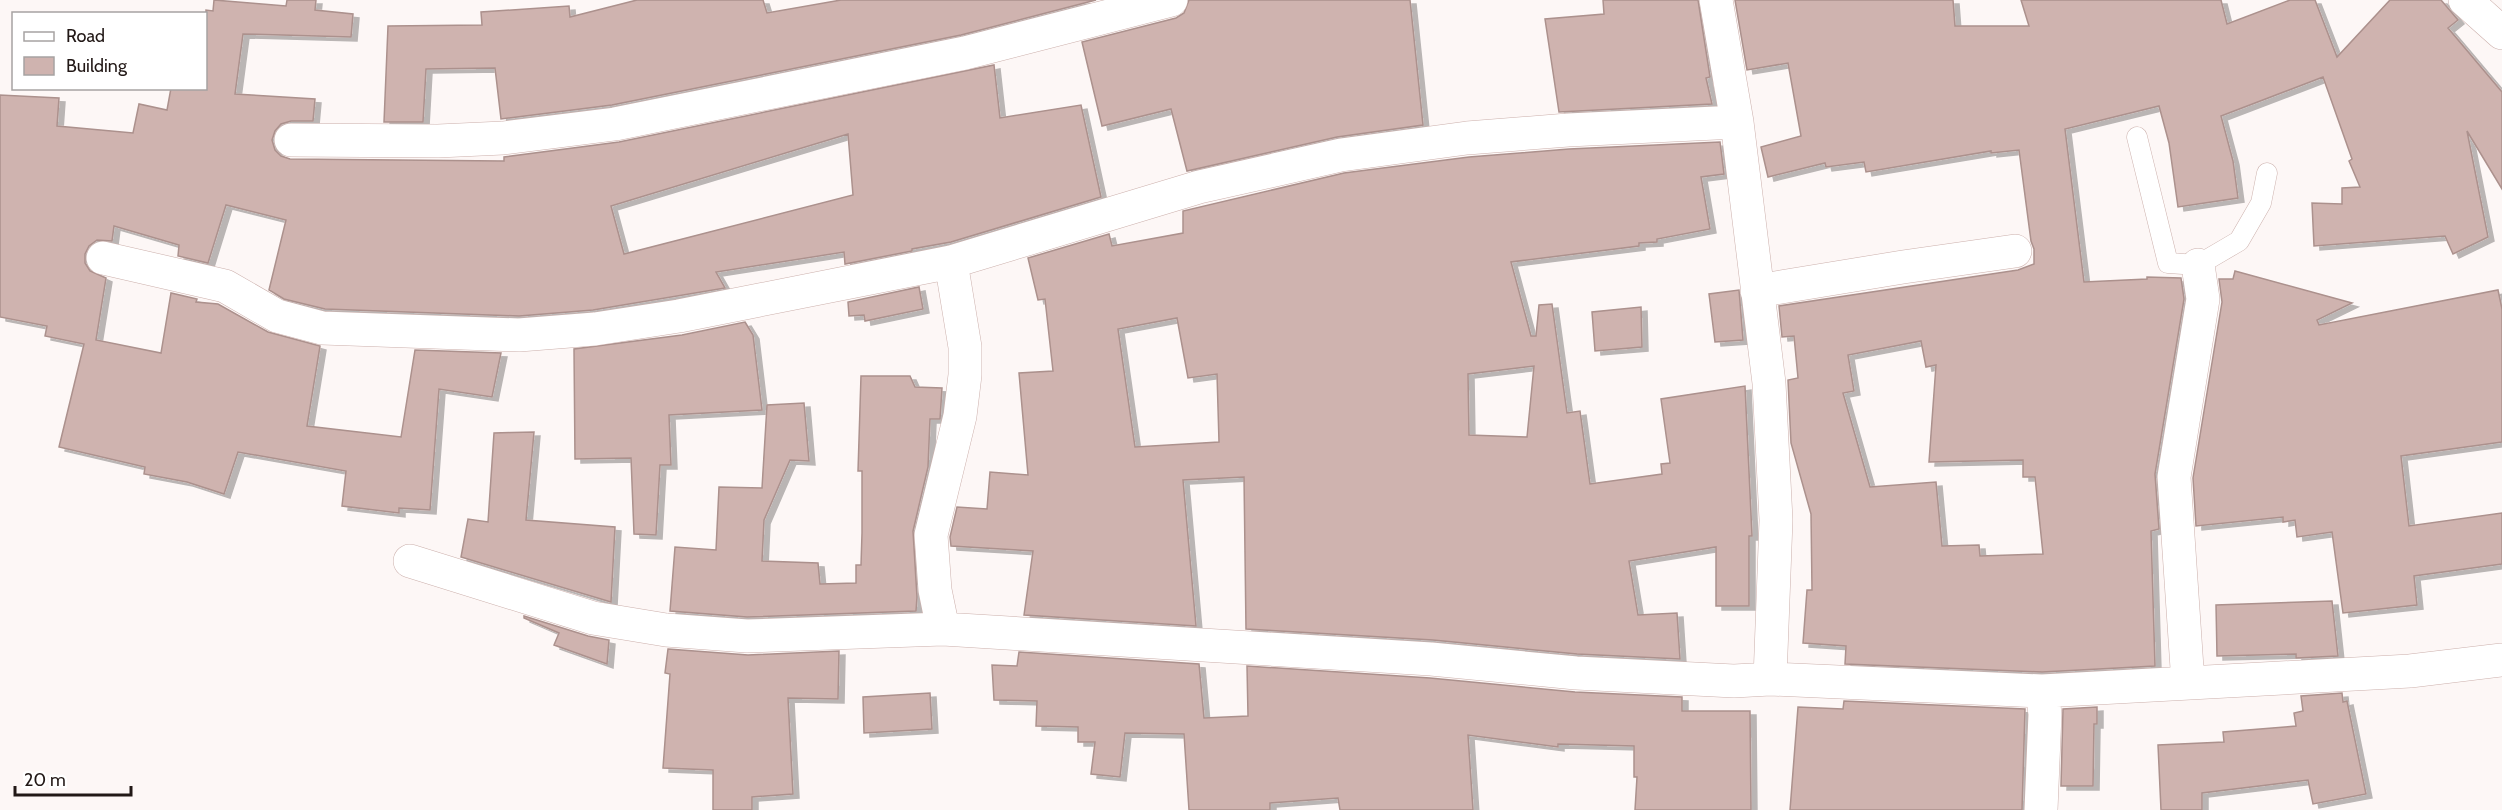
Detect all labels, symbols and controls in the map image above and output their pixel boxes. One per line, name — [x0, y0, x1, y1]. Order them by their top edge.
legend — [12, 12, 207, 90]
text: Road — [66, 25, 105, 47]
text: Building — [66, 55, 128, 77]
scale bar — [15, 759, 130, 797]
text: 20 m — [24, 769, 66, 791]

